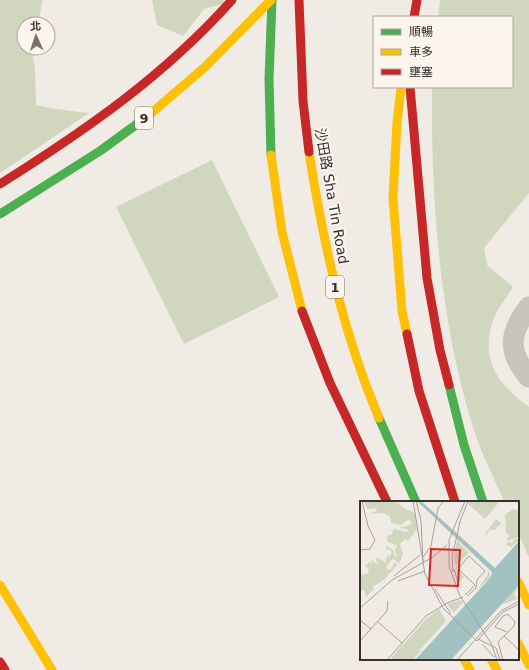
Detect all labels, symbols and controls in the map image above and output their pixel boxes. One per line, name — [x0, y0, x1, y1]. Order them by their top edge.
north arrow — [16, 16, 56, 56]
legend — [373, 16, 513, 88]
text: 北 — [30, 20, 41, 33]
text: 順暢 — [409, 25, 433, 39]
text: 車多 — [409, 45, 433, 59]
text: 壅塞 — [409, 65, 433, 79]
road number: 9 — [135, 107, 153, 129]
street label: 沙田路 Sha Tin Road — [312, 127, 352, 265]
road number: 1 — [326, 276, 344, 298]
inset map — [360, 501, 519, 660]

